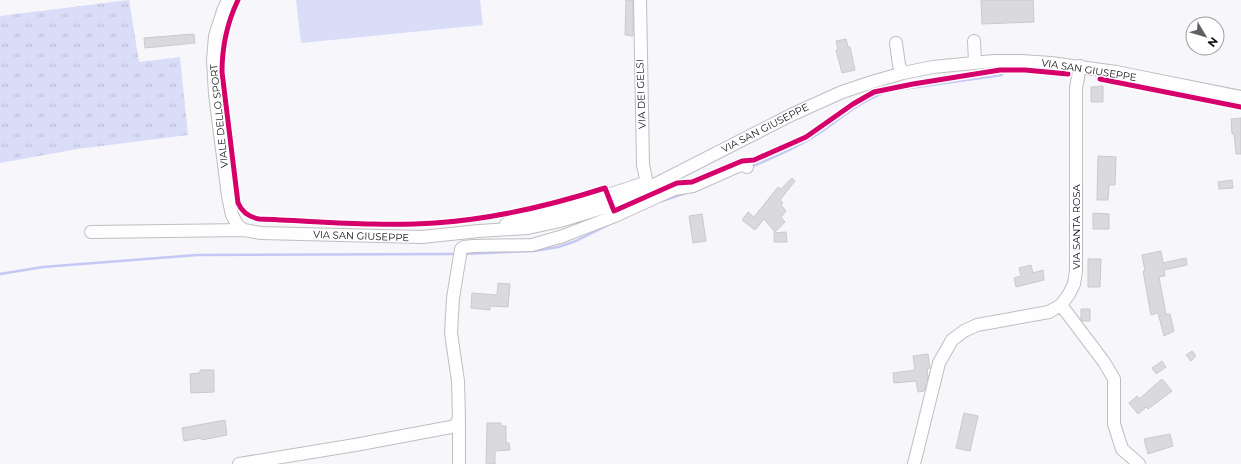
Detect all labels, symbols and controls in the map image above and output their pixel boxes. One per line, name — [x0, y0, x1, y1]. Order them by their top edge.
north arrow — [1185, 16, 1225, 56]
text: N — [1205, 34, 1221, 50]
street label: VIA SAN GIUSEPPE — [1041, 56, 1138, 84]
street label: VIA DEI GELSI — [633, 59, 649, 129]
street label: VIALE DELLO SPORT — [207, 63, 231, 169]
street label: VIA SAN GIUSEPPE — [719, 100, 811, 156]
street label: VIA SANTA ROSA — [1070, 184, 1083, 270]
street label: VIA SAN GIUSEPPE — [313, 228, 410, 244]

